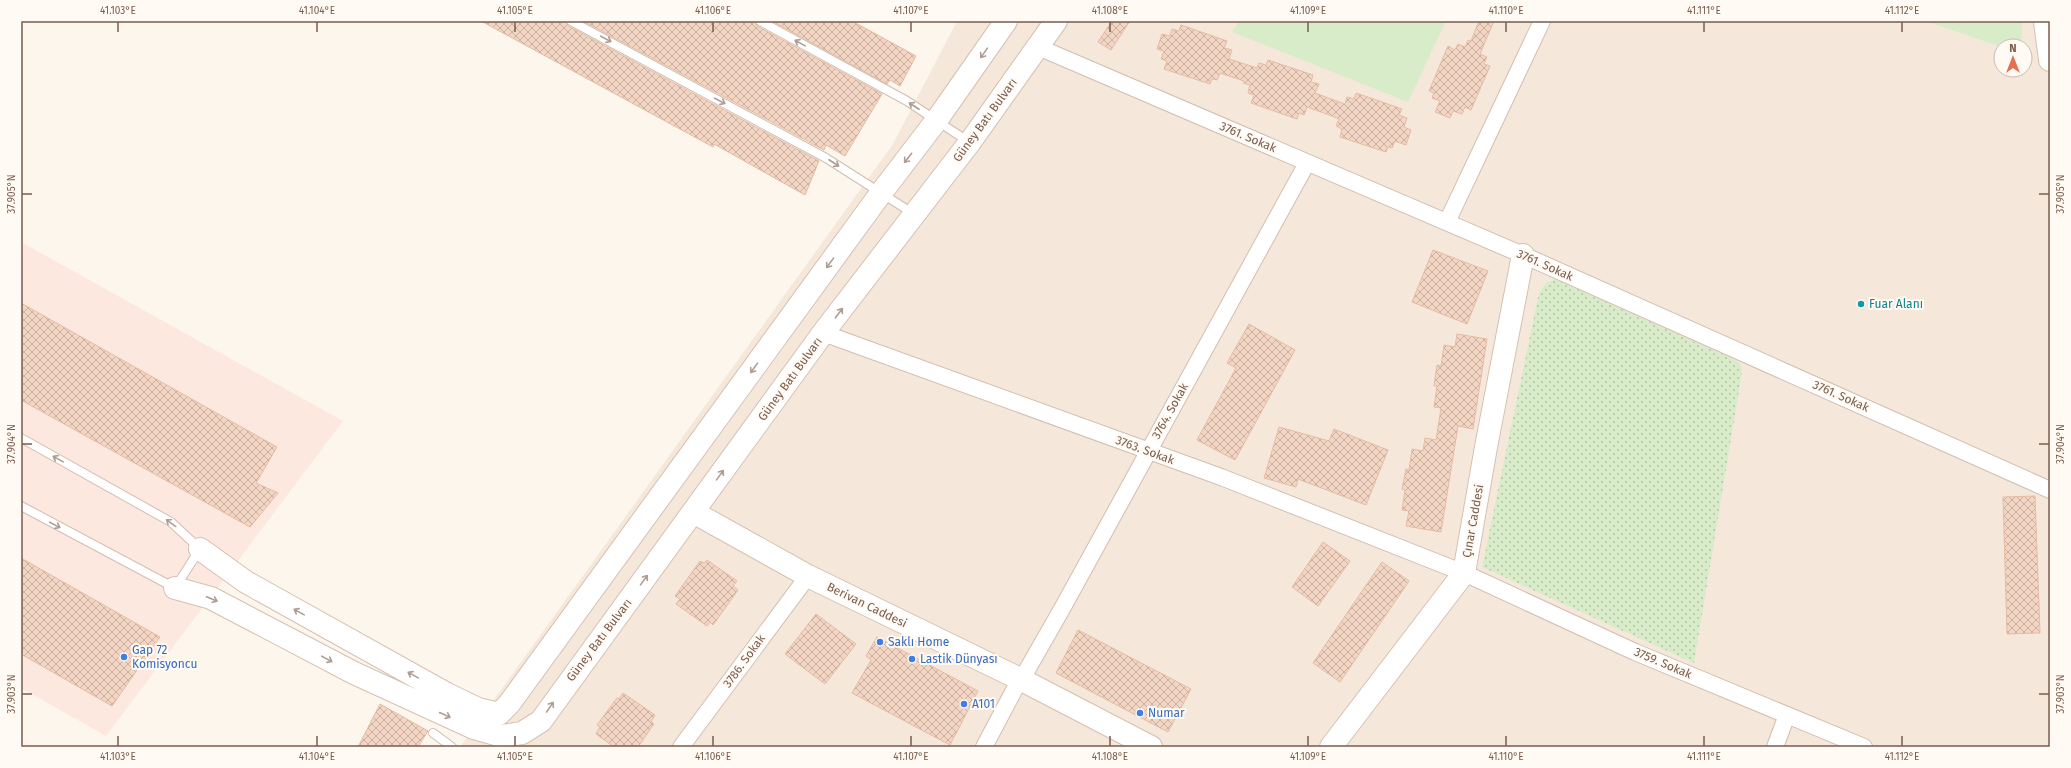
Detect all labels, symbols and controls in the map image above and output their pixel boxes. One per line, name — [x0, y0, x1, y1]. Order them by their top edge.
text: 41.103°E — [100, 5, 136, 17]
text: 41.104°E — [299, 5, 335, 17]
text: 41.105°E — [497, 5, 533, 17]
text: 41.106°E — [695, 5, 731, 17]
text: 41.107°E — [893, 5, 929, 17]
text: 41.108°E — [1092, 5, 1128, 17]
text: 41.109°E — [1290, 5, 1326, 17]
text: 41.110°E — [1488, 5, 1524, 17]
text: 41.111°E — [1687, 5, 1721, 17]
text: 41.112°E — [1885, 5, 1919, 17]
one-way arrow — [600, 36, 612, 44]
one-way arrow — [794, 38, 806, 46]
north arrow — [1993, 38, 2033, 78]
text: N — [2009, 42, 2017, 55]
one-way arrow — [980, 47, 988, 58]
street label: Güney Batı Bulvarı — [950, 76, 1020, 164]
one-way arrow — [714, 98, 726, 105]
one-way arrow — [909, 102, 920, 110]
street label: 3761. Sokak — [1218, 119, 1279, 156]
one-way arrow — [903, 153, 912, 164]
one-way arrow — [829, 159, 840, 168]
text: 37.905°N — [6, 174, 18, 214]
text: 37.905°N — [2055, 174, 2067, 214]
street label: 3761. Sokak — [1515, 246, 1576, 284]
one-way arrow — [826, 257, 834, 268]
place label: Fuar Alanı — [1869, 297, 1923, 311]
marker: Fuar Alanı — [1856, 299, 1866, 309]
one-way arrow — [834, 308, 843, 319]
street label: Güney Batı Bulvarı — [755, 335, 825, 423]
one-way arrow — [750, 362, 758, 373]
street label: 3761. Sokak — [1811, 377, 1872, 415]
street label: 3764. Sokak — [1149, 380, 1192, 442]
text: 37.904°N — [6, 424, 18, 464]
text: 37.904°N — [2055, 424, 2067, 464]
street label: 3763. Sokak — [1114, 433, 1177, 467]
one-way arrow — [52, 455, 64, 462]
one-way arrow — [716, 469, 725, 480]
street label: Çınar Caddesi — [1460, 483, 1486, 559]
one-way arrow — [165, 519, 176, 527]
one-way arrow — [49, 521, 61, 529]
one-way arrow — [640, 574, 648, 585]
street label: Berivan Caddesi — [825, 580, 909, 630]
one-way arrow — [206, 596, 218, 603]
street label: Güney Batı Bulvarı — [563, 596, 635, 684]
one-way arrow — [293, 608, 305, 615]
street label: 3786. Sokak — [720, 631, 768, 690]
place label: Saklı Home — [888, 635, 949, 649]
marker: Saklı Home — [875, 637, 885, 647]
place label: Gap 72 Komisyoncu — [132, 643, 197, 671]
street label: 3759. Sokak — [1632, 645, 1695, 682]
marker: Gap 72 Komisyoncu — [119, 652, 129, 662]
place label: Lastik Dünyası — [920, 652, 998, 666]
marker: Lastik Dünyası — [907, 654, 917, 664]
one-way arrow — [321, 656, 333, 664]
one-way arrow — [407, 671, 419, 678]
text: 37.903°N — [6, 674, 18, 714]
text: 37.903°N — [2055, 674, 2067, 714]
place label: A101 — [972, 697, 995, 711]
marker: A101 — [959, 699, 969, 709]
one-way arrow — [546, 702, 554, 713]
place label: Numar — [1148, 706, 1185, 720]
marker: Numar — [1135, 708, 1145, 718]
one-way arrow — [438, 712, 450, 719]
text: 41.103°E — [100, 751, 136, 763]
text: 41.104°E — [299, 751, 335, 763]
text: 41.105°E — [497, 751, 533, 763]
text: 41.106°E — [695, 751, 731, 763]
text: 41.107°E — [893, 751, 929, 763]
text: 41.108°E — [1092, 751, 1128, 763]
text: 41.109°E — [1290, 751, 1326, 763]
text: 41.110°E — [1488, 751, 1524, 763]
text: 41.111°E — [1687, 751, 1721, 763]
text: 41.112°E — [1885, 751, 1919, 763]

